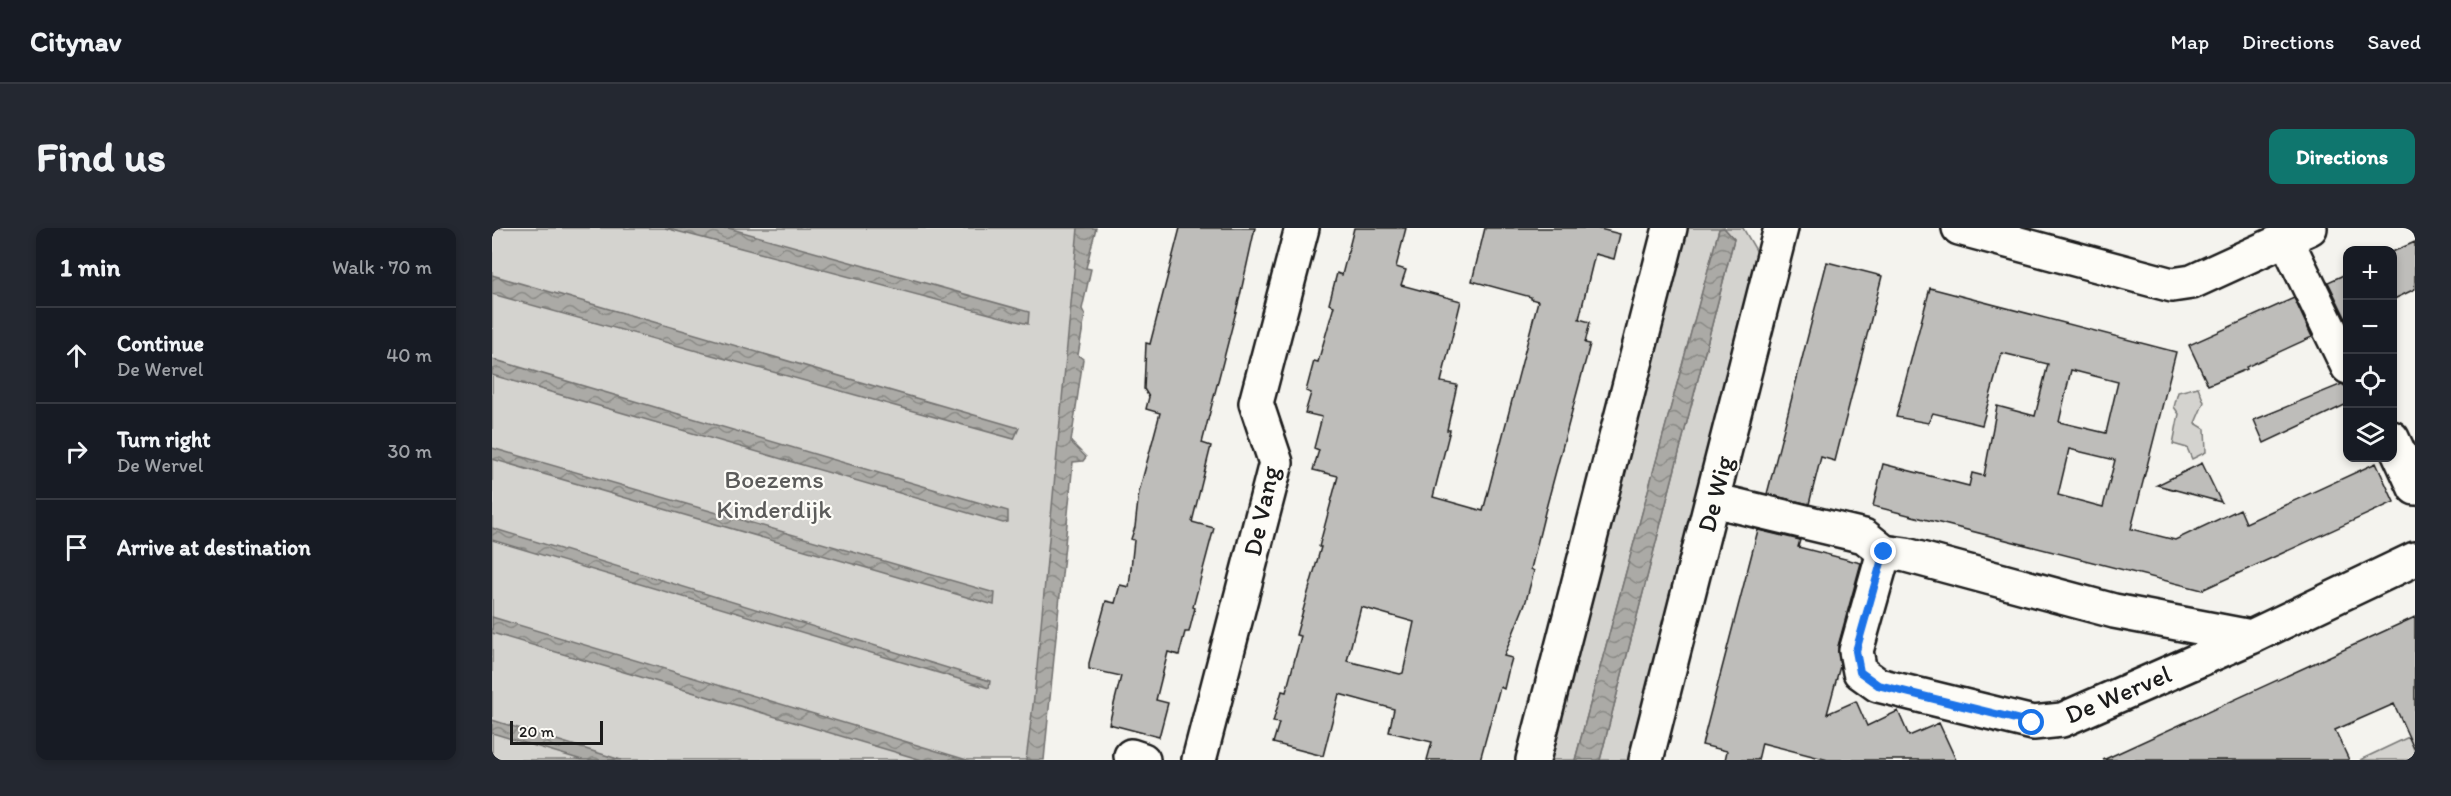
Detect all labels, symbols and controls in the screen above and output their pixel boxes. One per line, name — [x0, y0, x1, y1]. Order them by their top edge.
text: Citynav — [30, 24, 121, 58]
text: Map — [2171, 29, 2209, 54]
text: Directions — [2242, 29, 2334, 54]
text: Saved — [2367, 29, 2421, 54]
button: Directions — [2269, 129, 2415, 184]
text: Find us — [36, 131, 166, 182]
map controls — [2343, 246, 2397, 462]
button: + — [2343, 246, 2397, 300]
text: 1 min — [60, 251, 120, 283]
text: Walk · 70 m — [332, 255, 432, 279]
button: − — [2343, 300, 2397, 354]
text: Continue — [117, 330, 204, 357]
icon: ahead — [60, 339, 93, 372]
text: 40 m — [386, 343, 432, 367]
button: locate — [2343, 354, 2397, 408]
text: De Wervel — [117, 357, 203, 381]
button: layers — [2343, 408, 2397, 462]
text: Turn right — [117, 426, 211, 453]
icon: right — [60, 435, 93, 468]
text: 30 m — [387, 439, 432, 463]
street label: De Wig — [1690, 452, 1740, 536]
text: De Wervel — [117, 453, 203, 477]
street label: De Vang — [1236, 462, 1286, 559]
park label: Boezems Kinderdijk — [716, 463, 832, 525]
icon: arrive — [60, 531, 93, 564]
text: Arrive at destination — [117, 534, 311, 561]
route end — [1870, 538, 1896, 564]
street label: De Wervel — [2060, 657, 2176, 731]
route start — [2018, 709, 2044, 735]
scale bar — [510, 718, 603, 746]
text: 20 m — [519, 722, 554, 741]

